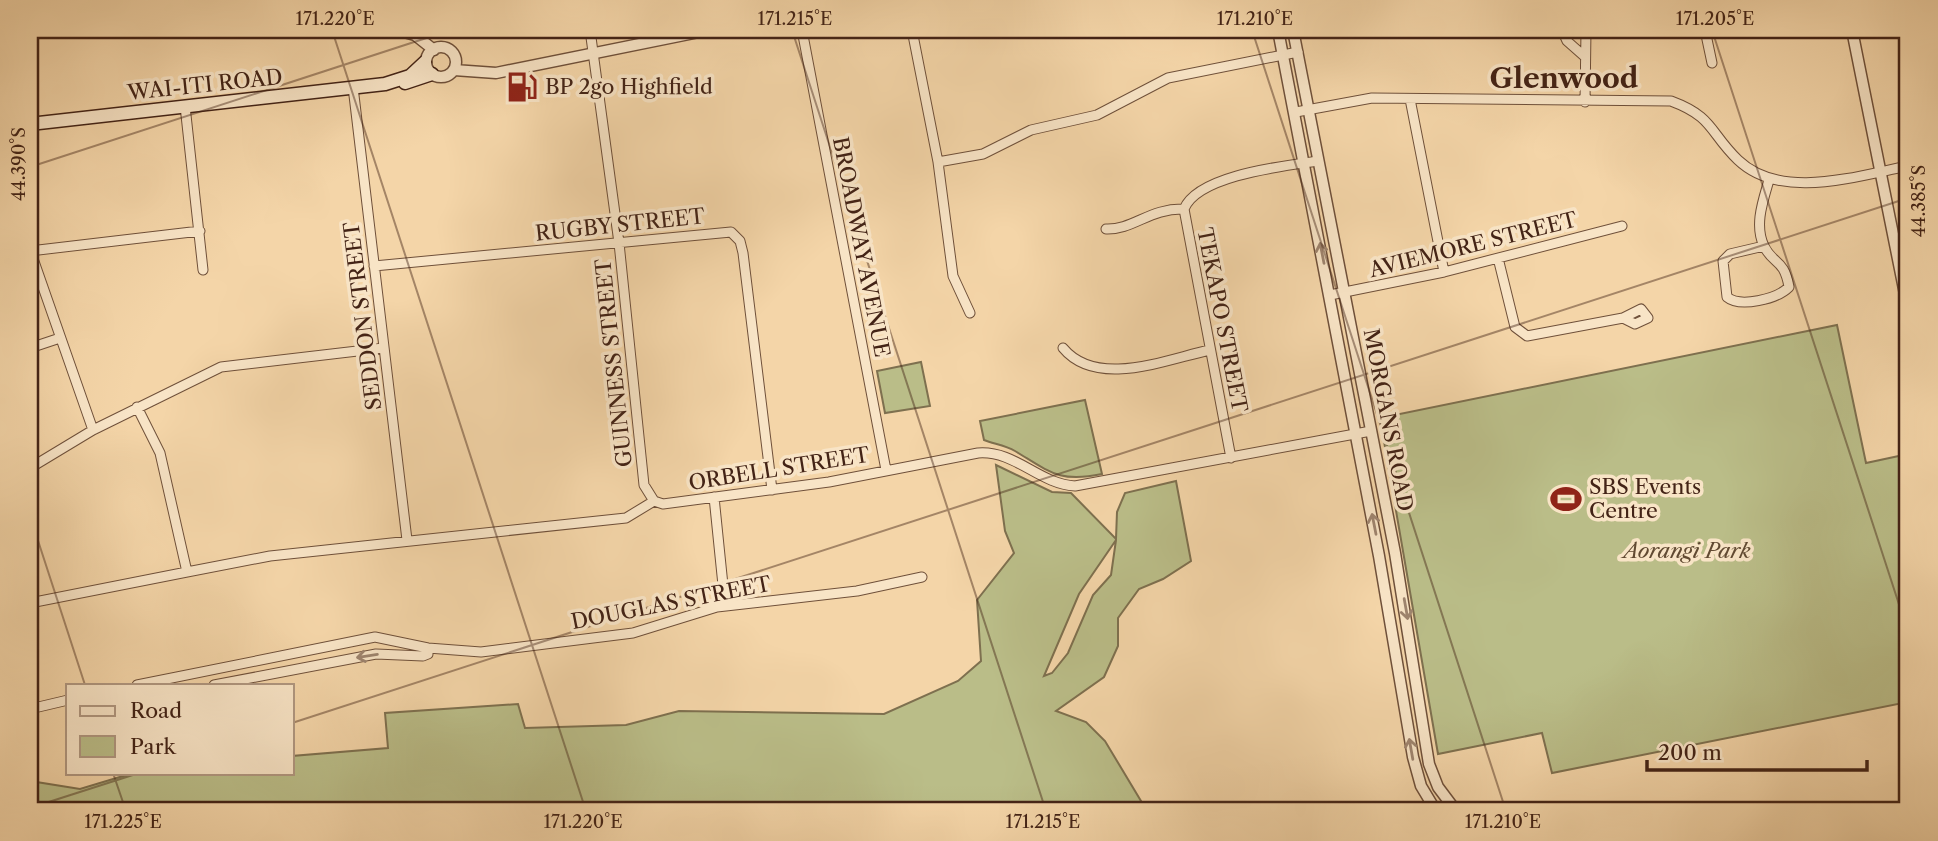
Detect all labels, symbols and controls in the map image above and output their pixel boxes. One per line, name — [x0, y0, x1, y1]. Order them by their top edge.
text: 171.220°E — [295, 8, 375, 30]
text: 171.215°E — [758, 8, 832, 30]
text: 171.210°E — [1217, 8, 1293, 30]
text: 171.205°E — [1676, 8, 1754, 30]
district label: Glenwood — [1489, 61, 1639, 95]
street label: WAI-ITI ROAD — [125, 64, 284, 105]
fuel station icon: BP 2go Highfield — [505, 70, 539, 104]
place label: BP 2go Highfield — [545, 74, 713, 99]
text: 44.390°S — [8, 127, 30, 201]
street label: BROADWAY AVENUE — [828, 135, 895, 359]
text: 44.385°S — [1908, 165, 1930, 237]
street label: RUGBY STREET — [534, 203, 706, 246]
street label: AVIEMORE STREET — [1365, 207, 1580, 283]
street label: SEDDON STREET — [339, 220, 386, 412]
street label: TEKAPO STREET — [1192, 226, 1253, 415]
one-way arrow — [1315, 242, 1329, 265]
street label: GUINNESS STREET — [590, 257, 637, 468]
street label: MORGANS ROAD — [1359, 326, 1418, 513]
street label: ORBELL STREET — [687, 442, 871, 495]
place label: SBS Events Centre — [1589, 474, 1701, 523]
sports icon: SBS Events Centre — [1549, 482, 1583, 516]
one-way arrow — [1366, 513, 1380, 536]
park label: Aorangi Park — [1620, 538, 1751, 563]
street label: DOUGLAS STREET — [569, 571, 773, 634]
one-way arrow — [1399, 597, 1413, 620]
one-way arrow — [356, 650, 379, 663]
legend — [66, 684, 294, 774]
text: Road — [130, 698, 182, 723]
scale bar — [1647, 729, 1868, 773]
text: Park — [130, 734, 176, 759]
one-way arrow — [1404, 738, 1418, 761]
text: 200 m — [1658, 740, 1722, 765]
text: 171.225°E — [84, 811, 162, 833]
text: 171.220°E — [543, 811, 623, 833]
text: 171.215°E — [1006, 811, 1080, 833]
text: 171.210°E — [1465, 811, 1541, 833]

